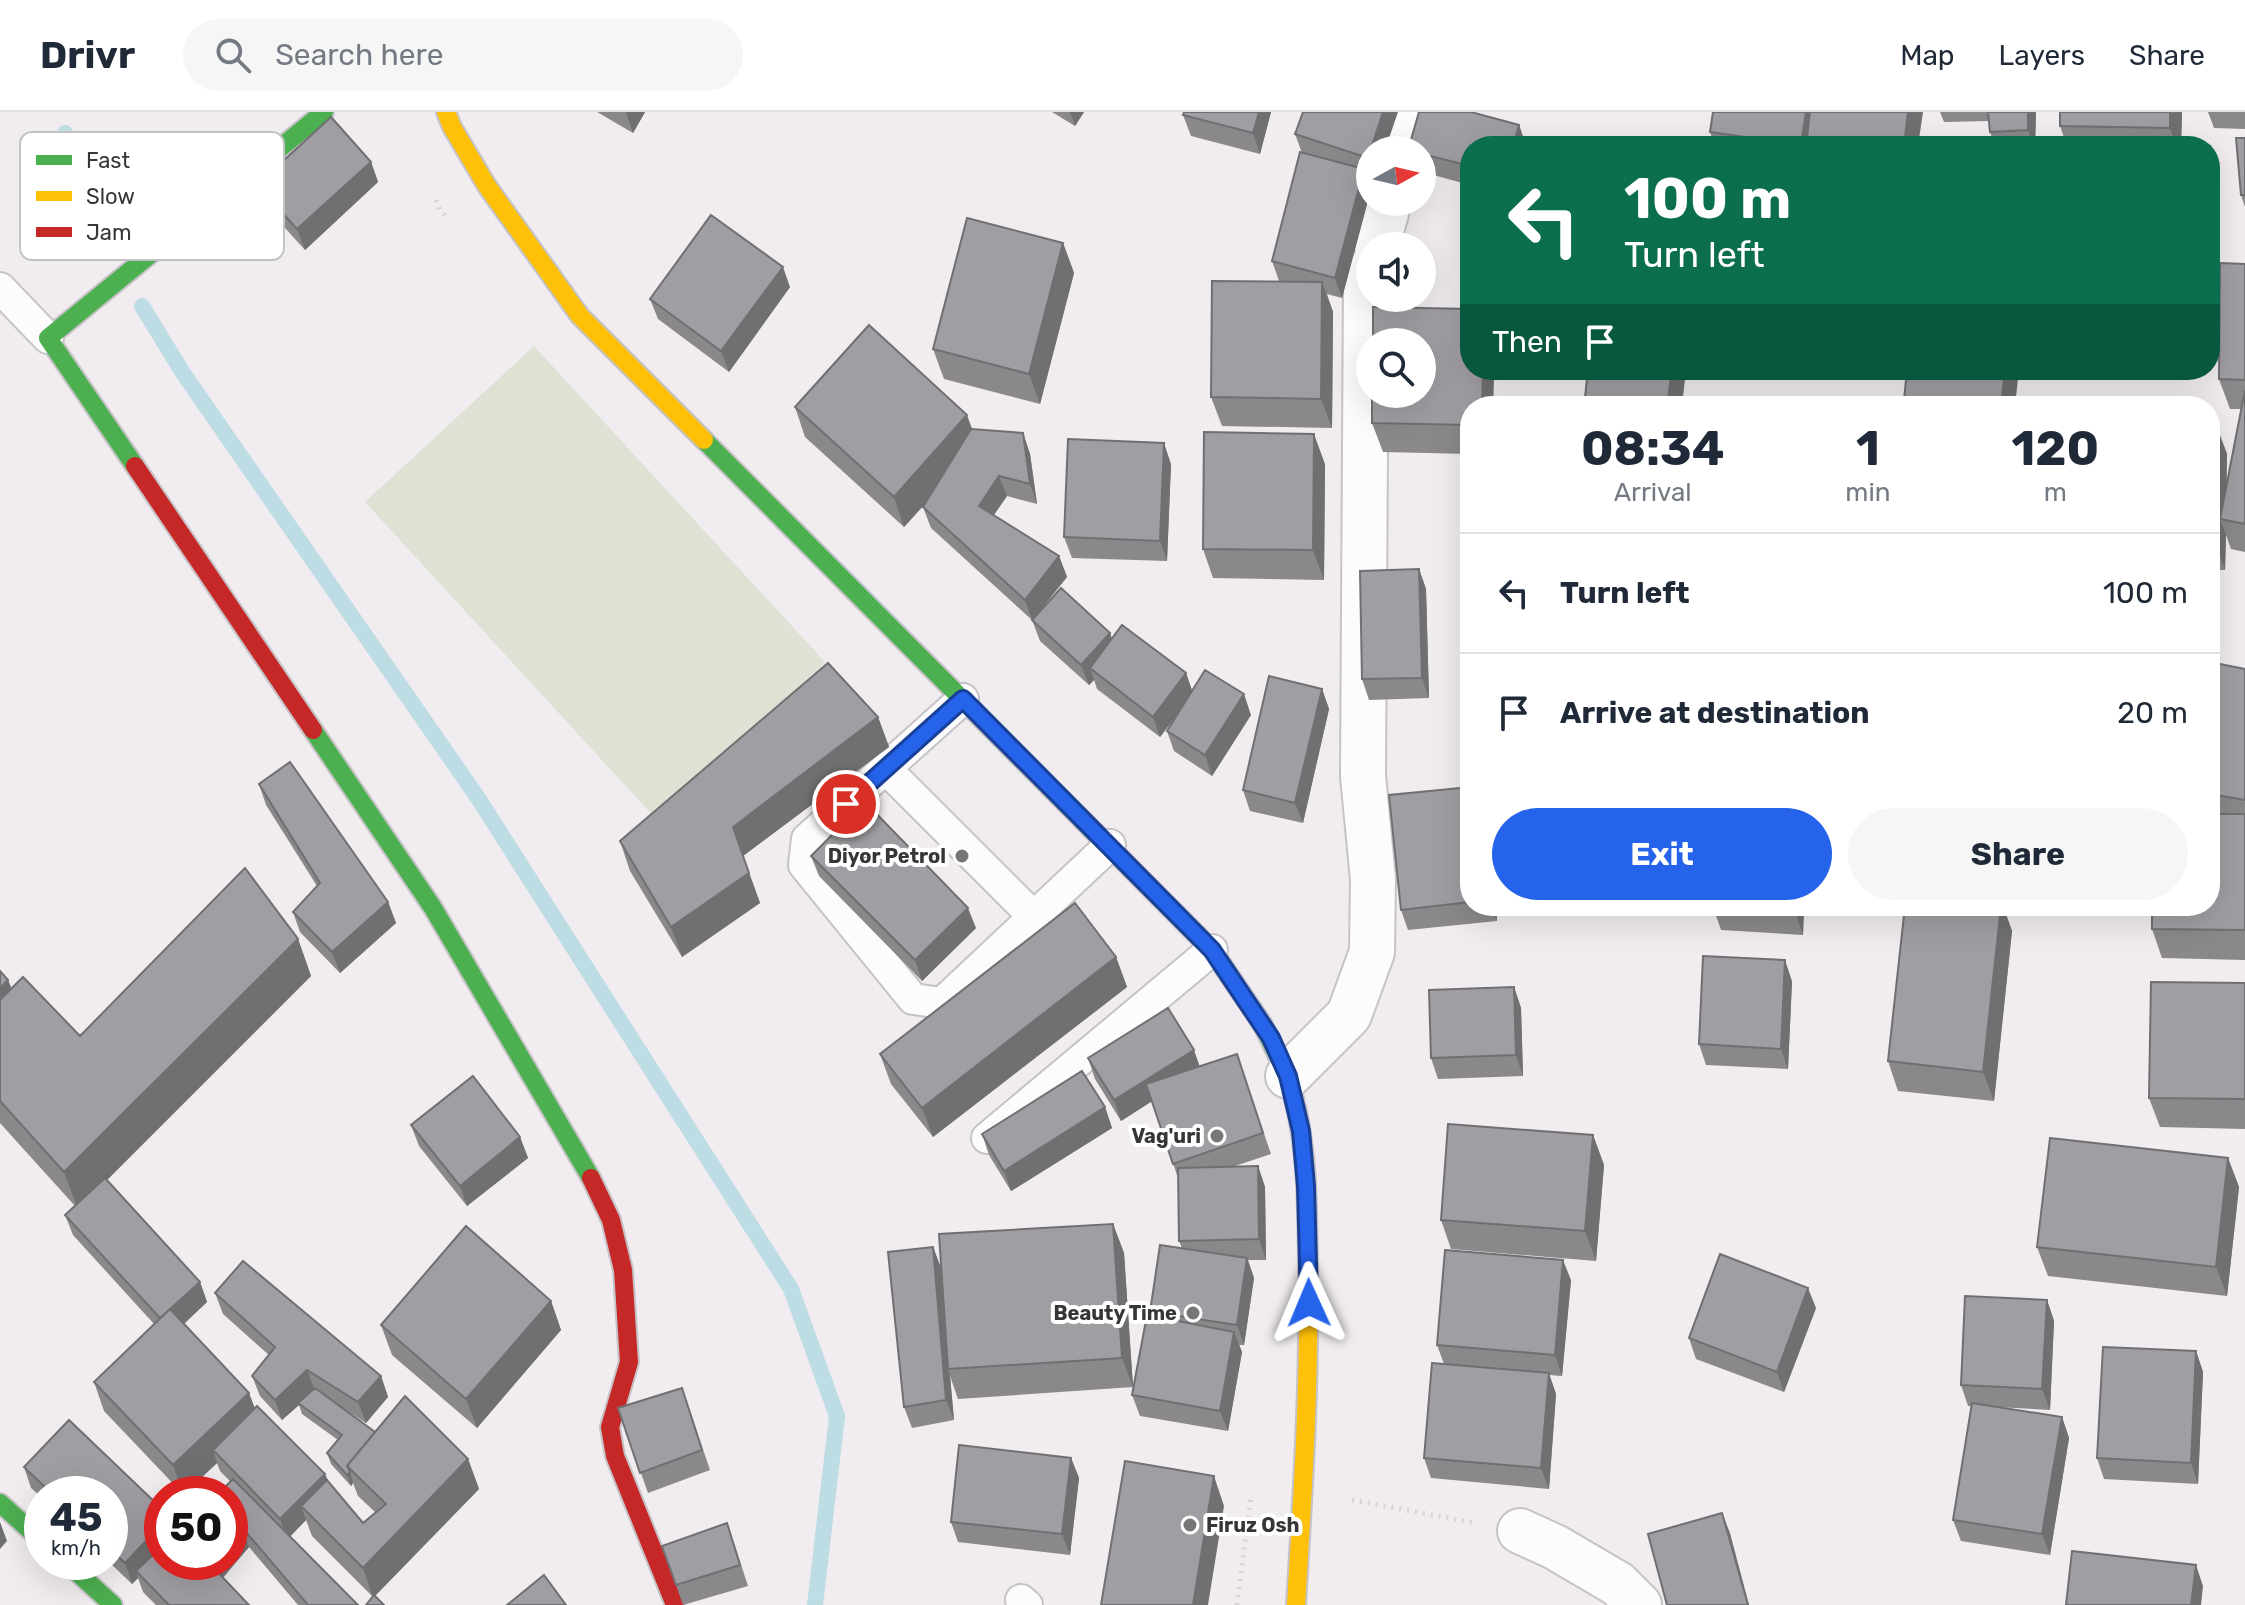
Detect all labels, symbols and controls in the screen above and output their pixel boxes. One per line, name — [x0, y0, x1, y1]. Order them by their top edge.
search box — [183, 19, 743, 91]
text: Drivr — [40, 32, 135, 78]
icon: search — [211, 33, 255, 77]
text: Search here — [275, 37, 444, 73]
text: Map — [1900, 39, 1955, 72]
text: Layers — [1999, 39, 2085, 72]
text: Share — [2129, 39, 2205, 72]
legend — [20, 132, 284, 260]
north arrow — [1356, 136, 1436, 216]
map controls — [1356, 136, 1436, 408]
text: Fast — [86, 147, 131, 174]
text: 100 m — [1624, 166, 1791, 232]
icon: left — [1492, 168, 1596, 272]
text: Slow — [86, 183, 135, 210]
text: Jam — [86, 219, 132, 246]
button: sound — [1356, 232, 1436, 312]
text: Turn left — [1624, 233, 1765, 276]
icon: arrive — [1578, 320, 1622, 364]
text: Then — [1492, 324, 1562, 360]
button: search — [1356, 328, 1436, 408]
text: 08:34 — [1581, 420, 1724, 477]
text: 1 — [1856, 420, 1880, 477]
text: 120 — [2011, 420, 2099, 477]
text: Arrival — [1614, 477, 1692, 508]
text: min — [1845, 477, 1891, 508]
text: m — [2044, 477, 2067, 508]
icon: left — [1492, 571, 1536, 615]
text: Turn left — [1560, 575, 1690, 611]
text: 100 m — [2103, 575, 2188, 611]
icon: arrive — [1492, 691, 1536, 735]
text: Arrive at destination — [1560, 695, 1870, 731]
text: 20 m — [2117, 695, 2188, 731]
pin — [812, 770, 880, 838]
icon: arrive — [824, 782, 868, 826]
button: Exit — [1492, 808, 1832, 900]
button: Share — [1848, 808, 2188, 900]
place label: Diyor Petrol — [828, 844, 946, 868]
marker: Diyor Petrol — [953, 847, 971, 865]
place label: Vag'uri — [1131, 1124, 1201, 1148]
marker: Vag'uri — [1208, 1127, 1226, 1145]
position arrow — [1267, 1261, 1351, 1345]
place label: Beauty Time — [1054, 1301, 1177, 1325]
marker: Beauty Time — [1184, 1304, 1202, 1322]
speed limit sign: 50 — [144, 1476, 248, 1580]
text: 45 — [49, 1494, 103, 1541]
place label: Firuz Osh — [1206, 1513, 1300, 1537]
marker: Firuz Osh — [1181, 1516, 1199, 1534]
text: km/h — [51, 1536, 101, 1560]

